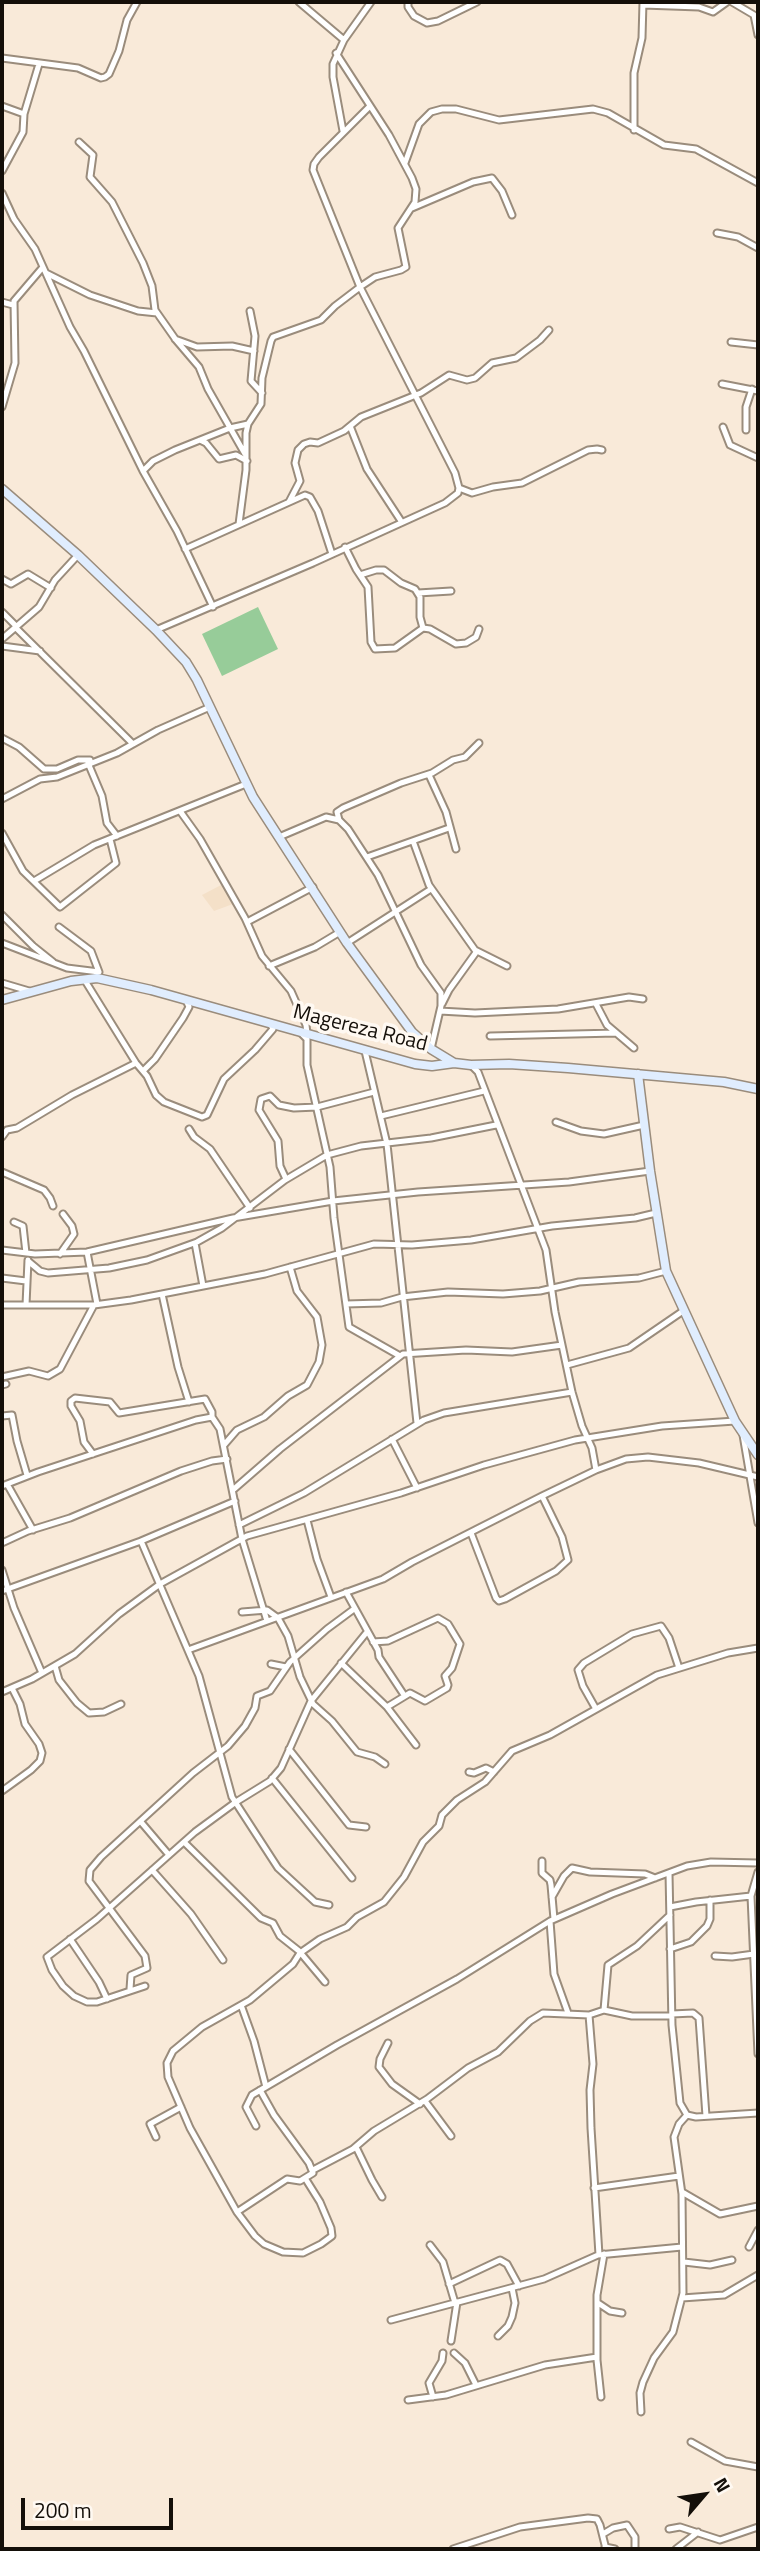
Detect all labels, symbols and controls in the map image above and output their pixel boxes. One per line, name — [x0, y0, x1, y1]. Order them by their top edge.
street label: Magereza Road — [290, 1000, 430, 1058]
north arrow — [669, 2460, 739, 2530]
text: N — [707, 2472, 739, 2497]
scale bar — [24, 2484, 177, 2528]
text: 200 m — [34, 2494, 91, 2526]

